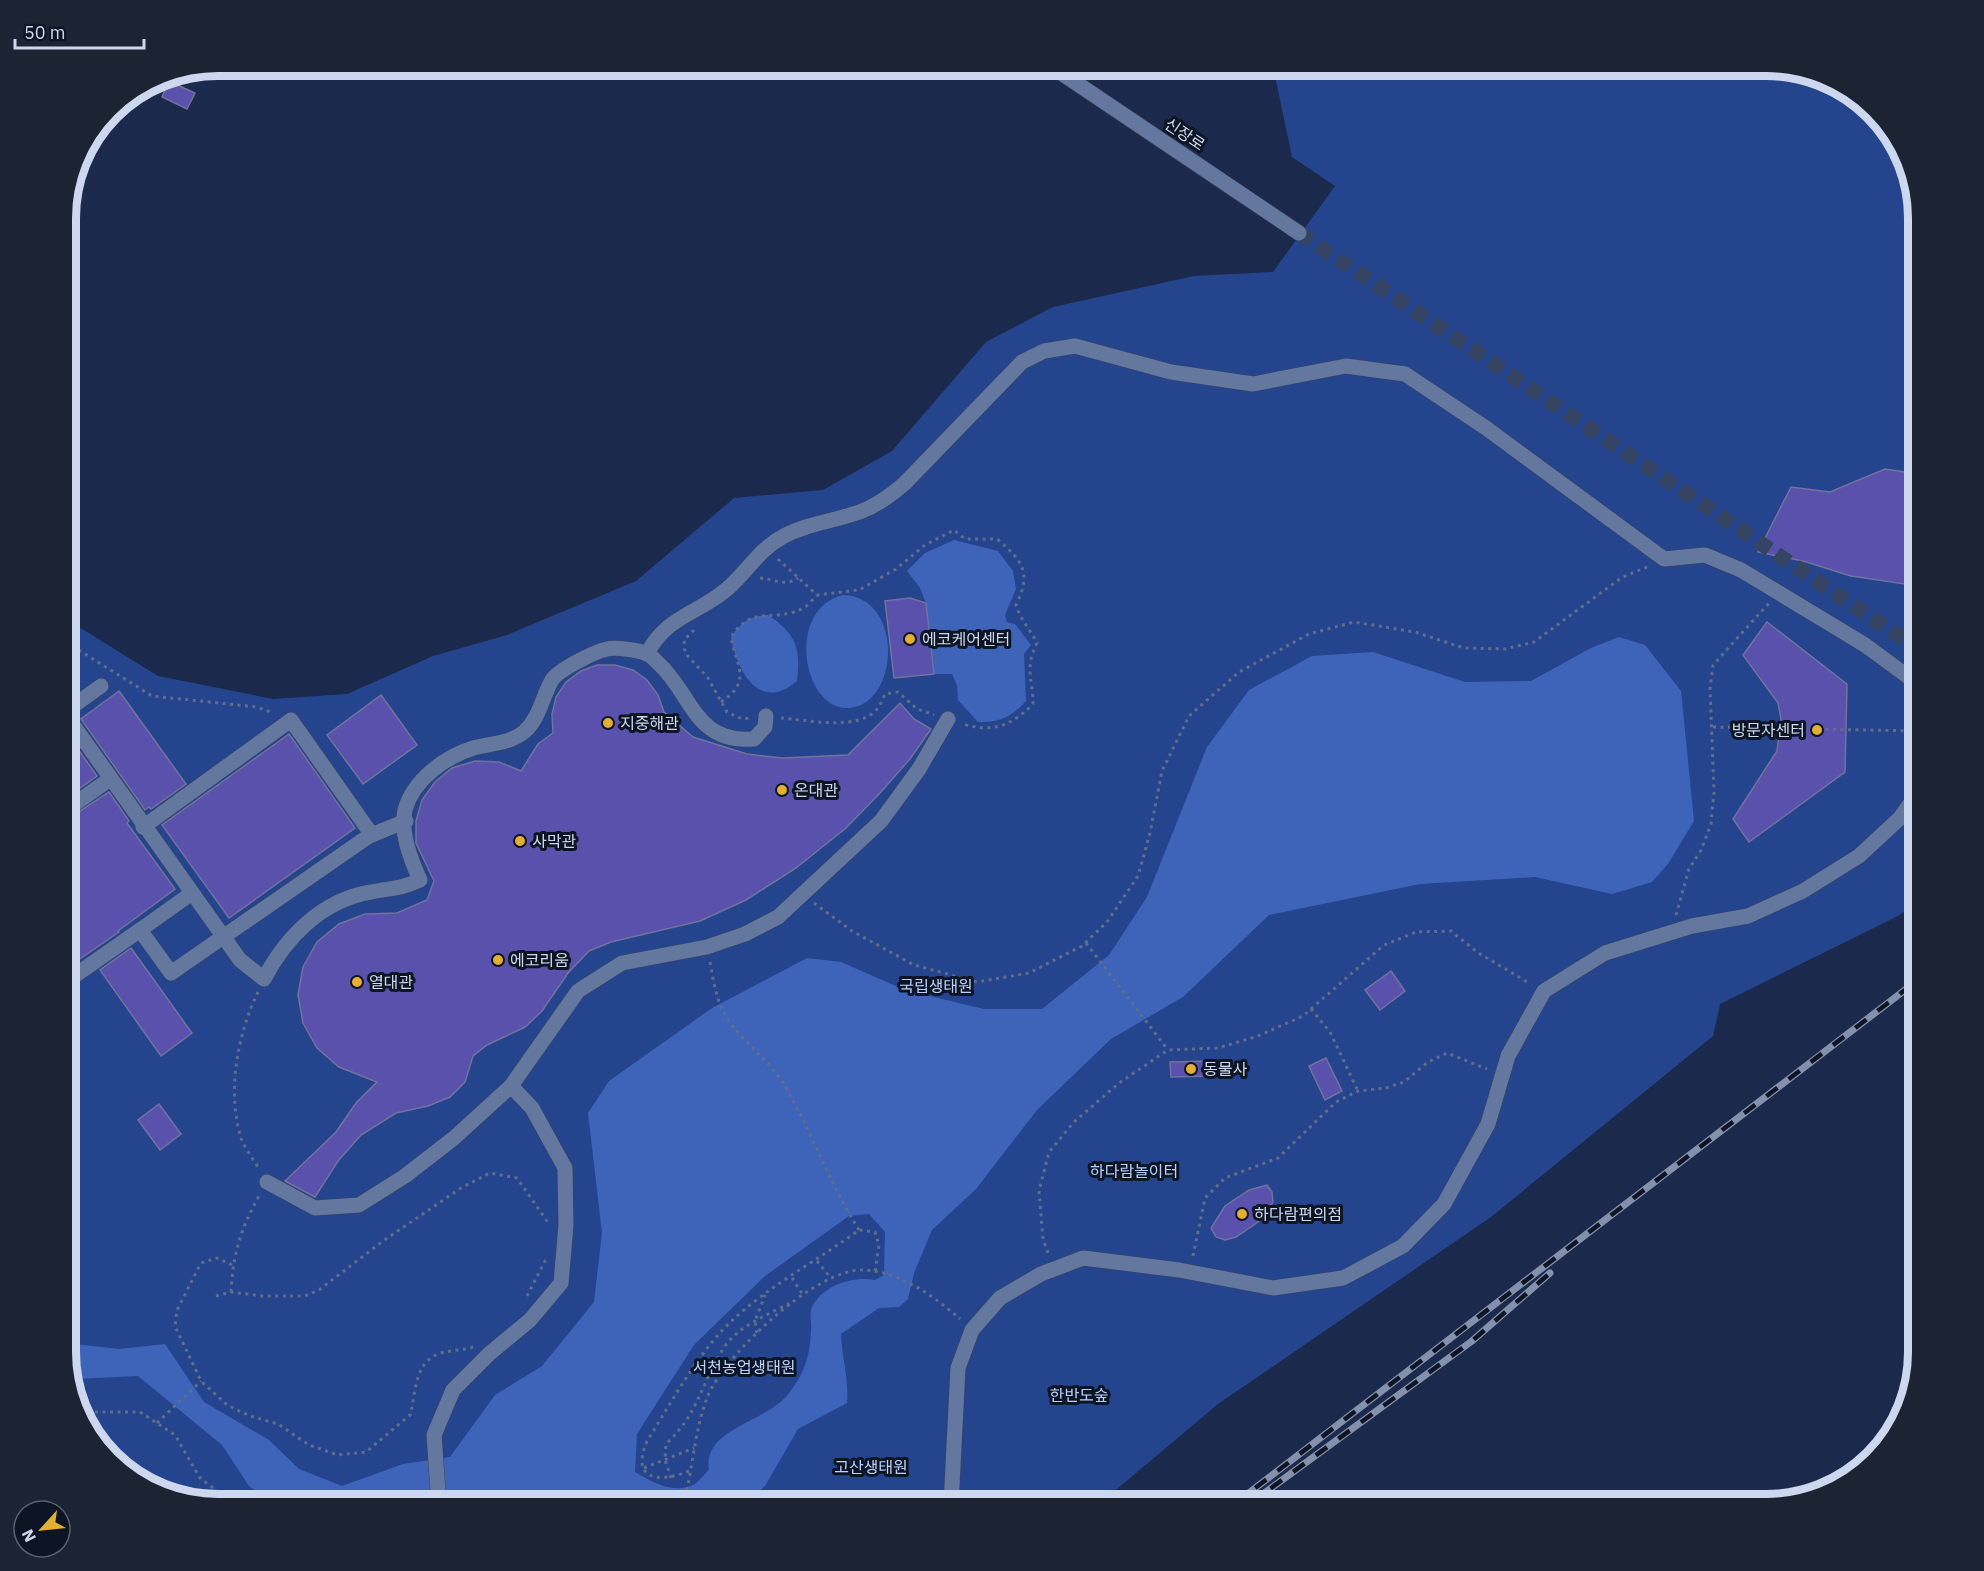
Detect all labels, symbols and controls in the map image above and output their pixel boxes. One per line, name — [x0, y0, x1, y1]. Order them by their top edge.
scale bar — [15, 12, 144, 50]
text: 50 m — [24, 21, 66, 44]
street label: 신장로 — [1161, 113, 1209, 155]
place label: 에코케어센터 — [922, 629, 1010, 649]
marker: 에코케어센터 — [903, 632, 917, 646]
place label: 지중해관 — [620, 713, 679, 733]
marker: 지중해관 — [601, 716, 615, 730]
place label: 방문자센터 — [1731, 720, 1805, 740]
marker: 방문자센터 — [1810, 723, 1824, 737]
place label: 온대관 — [794, 780, 838, 800]
marker: 온대관 — [775, 783, 789, 797]
place label: 사막관 — [532, 831, 576, 851]
marker: 사막관 — [513, 834, 527, 848]
place label: 에코리움 — [510, 950, 569, 970]
marker: 에코리움 — [491, 953, 505, 967]
place label: 열대관 — [369, 972, 413, 992]
marker: 열대관 — [350, 975, 364, 989]
park label: 국립생태원 — [899, 976, 973, 996]
place label: 동물사 — [1203, 1059, 1247, 1079]
marker: 동물사 — [1184, 1062, 1198, 1076]
park label: 하다람놀이터 — [1090, 1161, 1178, 1181]
place label: 하다람편의점 — [1254, 1204, 1342, 1224]
marker: 하다람편의점 — [1235, 1207, 1249, 1221]
park label: 서천농업생태원 — [692, 1357, 796, 1377]
park label: 한반도숲 — [1050, 1385, 1108, 1405]
park label: 고산생태원 — [834, 1457, 908, 1477]
north arrow — [12, 1499, 72, 1559]
text: N — [17, 1526, 40, 1546]

